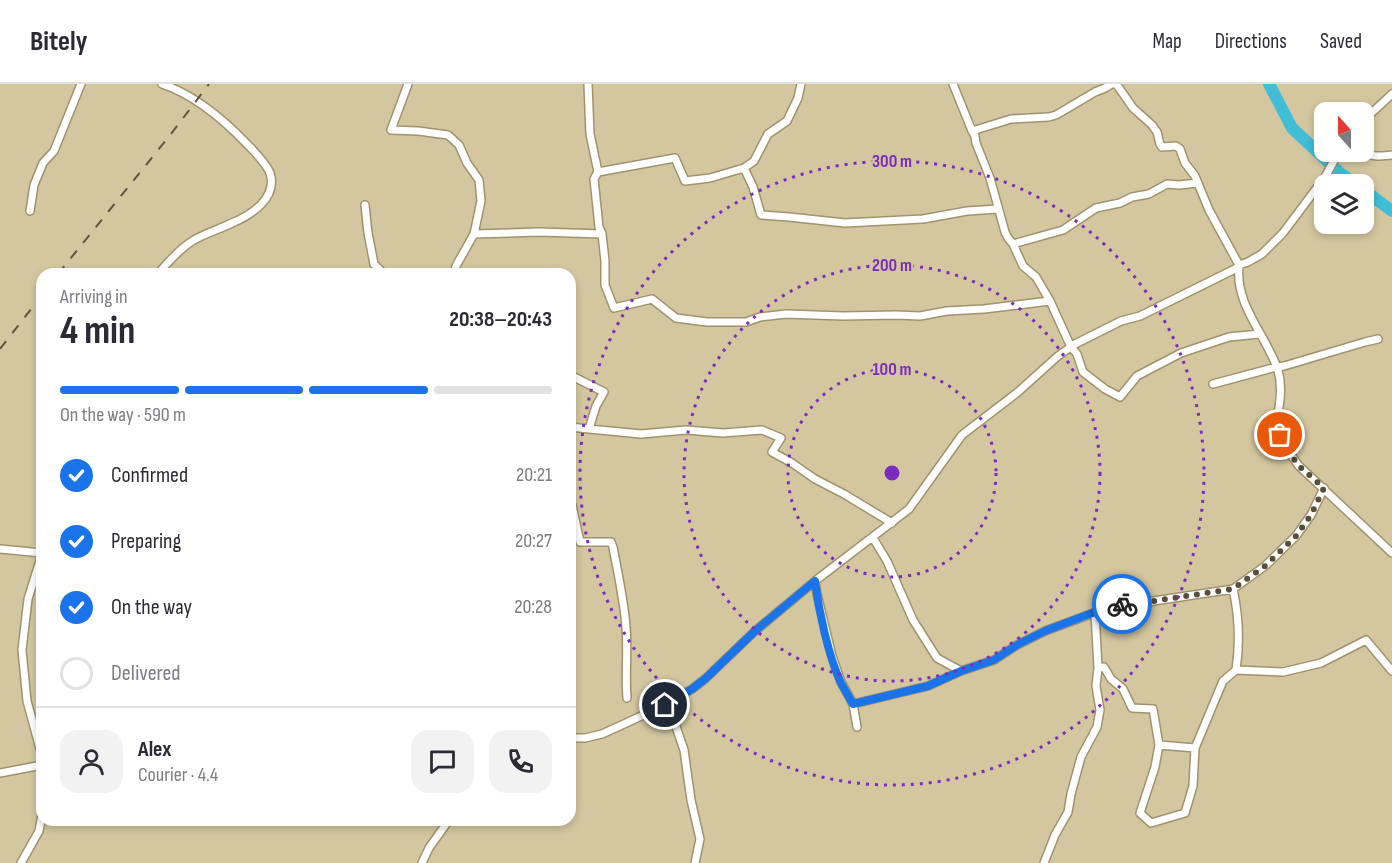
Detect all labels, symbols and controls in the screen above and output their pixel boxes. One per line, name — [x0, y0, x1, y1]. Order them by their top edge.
text: Bitely — [30, 25, 87, 58]
text: Map — [1152, 29, 1182, 54]
text: Directions — [1215, 29, 1287, 54]
text: Saved — [1320, 29, 1362, 54]
north arrow — [1314, 102, 1374, 162]
map controls — [1314, 102, 1374, 234]
text: 300 m — [872, 151, 912, 172]
button: layers — [1314, 174, 1374, 234]
text: 200 m — [872, 255, 912, 276]
text: Arriving in — [60, 285, 128, 309]
text: 20:38–20:43 — [449, 306, 552, 333]
text: 4 min — [60, 308, 135, 355]
text: 100 m — [873, 359, 912, 380]
text: On the way · 590 m — [60, 403, 186, 427]
pin — [1254, 409, 1305, 460]
icon: bag — [1263, 418, 1296, 451]
icon: check — [60, 459, 93, 492]
text: Confirmed — [111, 462, 188, 489]
text: 20:21 — [516, 463, 552, 487]
centre of rings — [882, 463, 902, 483]
icon: check — [60, 525, 93, 558]
text: Preparing — [111, 528, 181, 555]
text: 20:27 — [515, 529, 552, 553]
courier — [1092, 574, 1152, 634]
icon: bike — [1106, 588, 1139, 621]
icon: check — [60, 591, 93, 624]
text: On the way — [111, 594, 192, 621]
text: 20:28 — [514, 595, 552, 619]
text: Delivered — [111, 660, 180, 687]
pin — [639, 679, 690, 730]
icon: home — [648, 688, 681, 721]
button: person — [60, 730, 123, 793]
button: chat — [411, 730, 474, 793]
button: phone — [489, 730, 552, 793]
text: Alex — [138, 736, 171, 763]
text: Courier · 4.4 — [138, 763, 218, 787]

